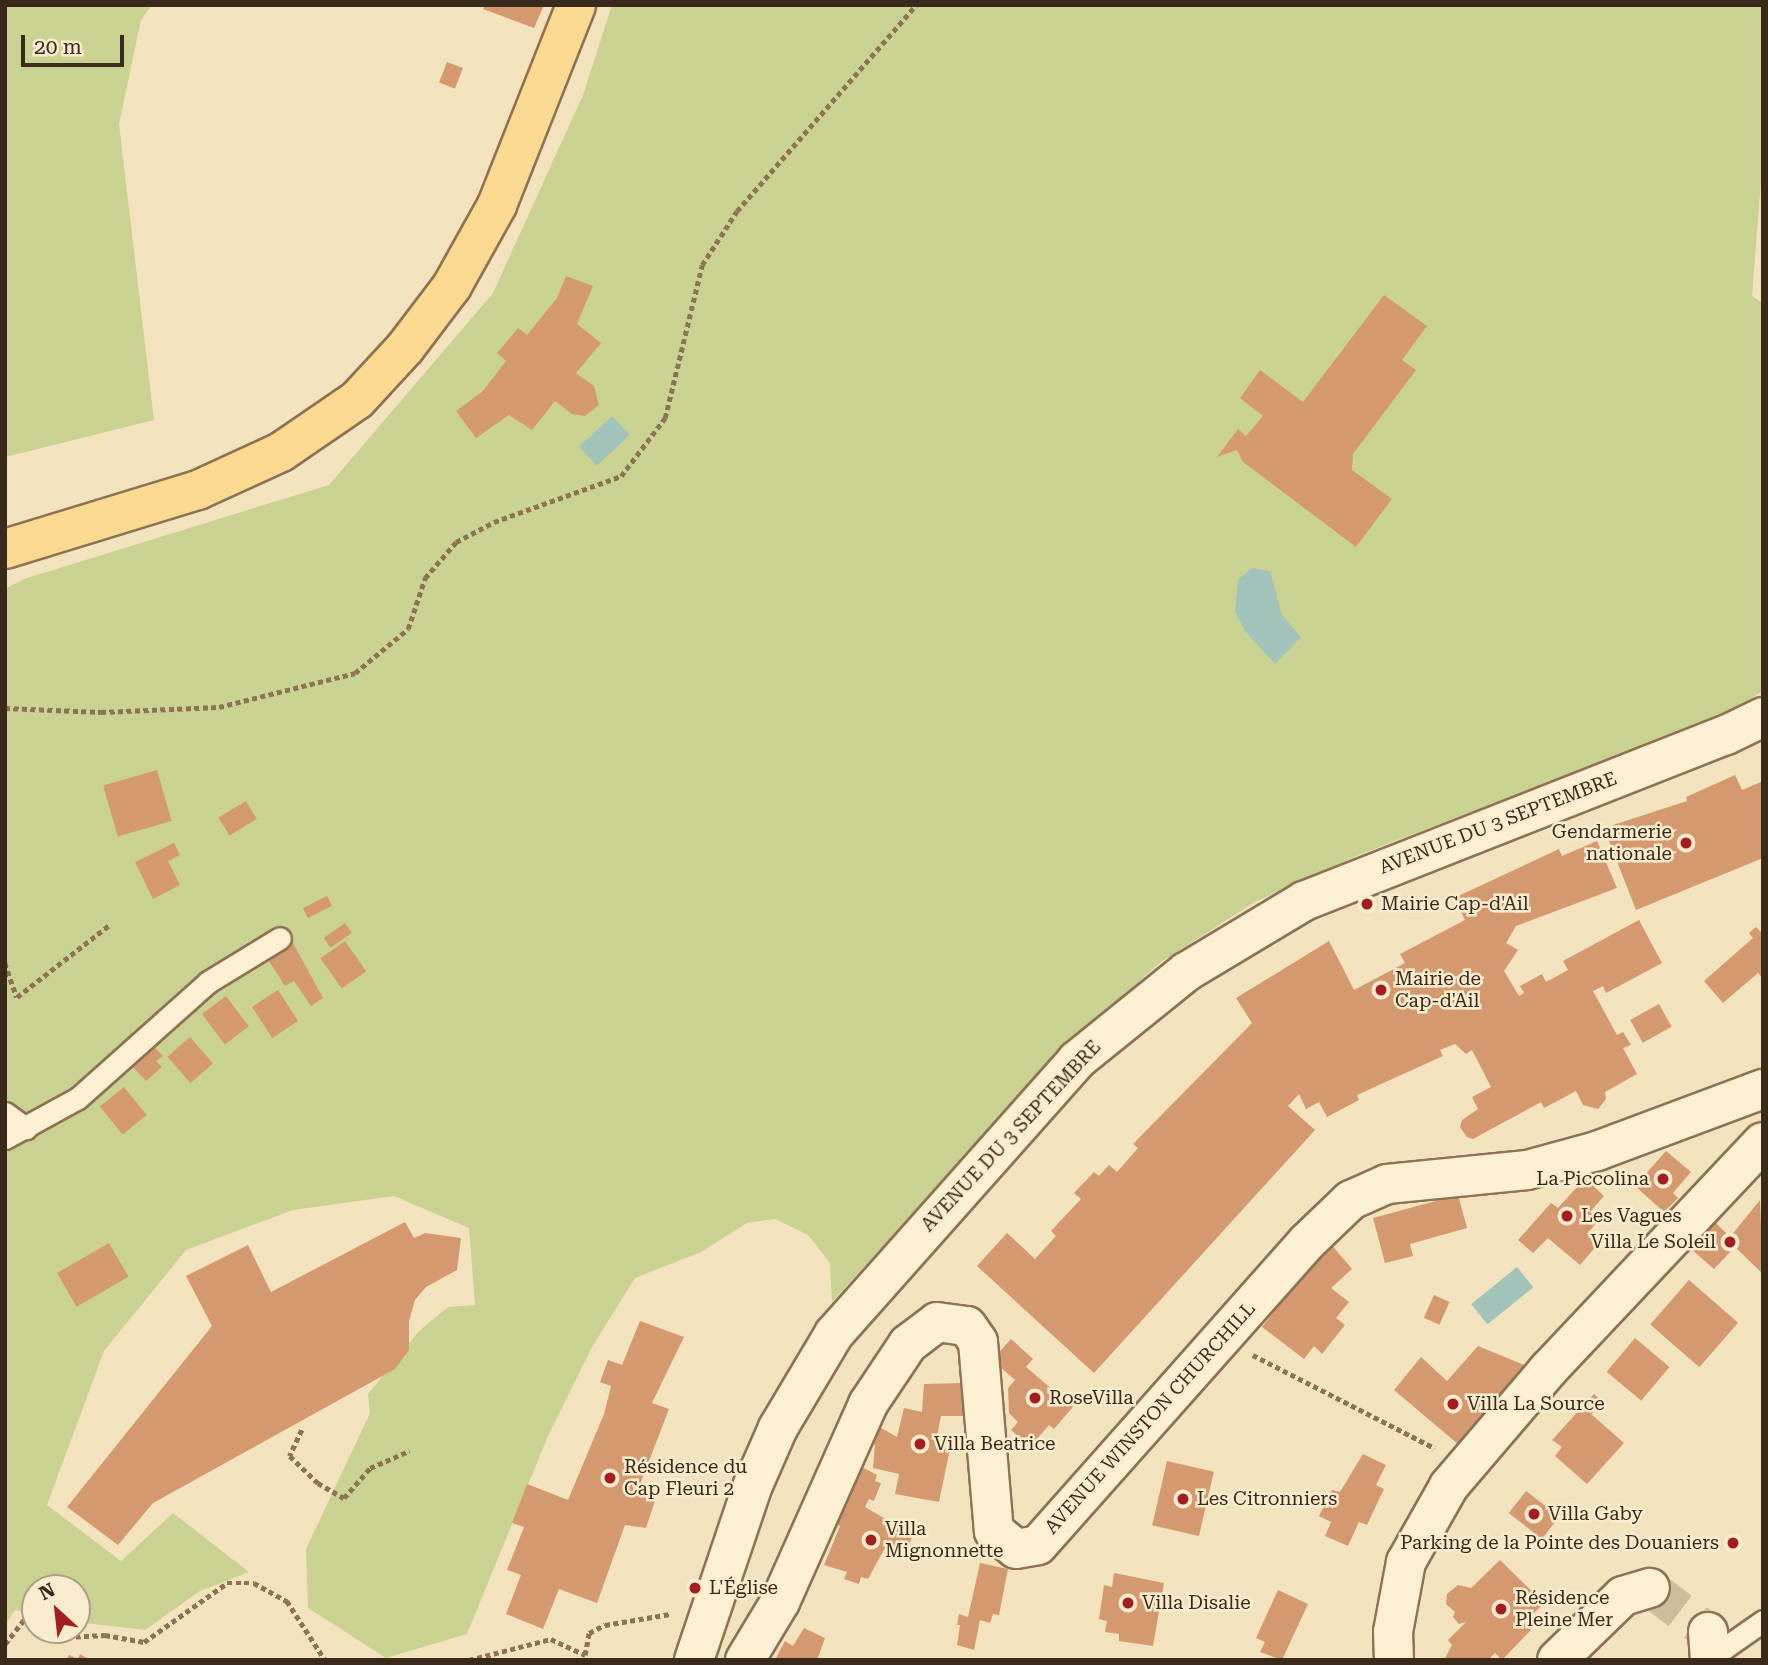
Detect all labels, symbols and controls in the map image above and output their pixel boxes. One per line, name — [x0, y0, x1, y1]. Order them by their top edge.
scale bar — [24, 21, 128, 65]
text: 20 m — [34, 35, 82, 59]
street label: AVENUE DU 3 SEPTEMBRE — [1376, 767, 1620, 879]
place label: Gendarmerie nationale — [1552, 821, 1672, 865]
marker: Gendarmerie nationale — [1678, 835, 1694, 851]
place label: Mairie Cap-d'Ail — [1381, 893, 1529, 915]
marker: Mairie Cap-d'Ail — [1359, 896, 1375, 912]
place label: Mairie de Cap-d'Ail — [1395, 968, 1481, 1012]
marker: Mairie de Cap-d'Ail — [1373, 982, 1389, 998]
street label: AVENUE DU 3 SEPTEMBRE — [916, 1036, 1106, 1236]
place label: La Piccolina — [1536, 1168, 1649, 1190]
marker: La Piccolina — [1655, 1171, 1671, 1187]
place label: Les Vagues — [1581, 1205, 1682, 1227]
marker: Les Vagues — [1559, 1208, 1575, 1224]
place label: Villa Le Soleil — [1591, 1231, 1716, 1253]
marker: Villa Le Soleil — [1722, 1234, 1738, 1250]
street label: AVENUE WINSTON CHURCHILL — [1040, 1298, 1260, 1538]
place label: RoseVilla — [1049, 1387, 1133, 1409]
marker: RoseVilla — [1027, 1390, 1043, 1406]
place label: Villa La Source — [1467, 1393, 1605, 1415]
marker: Villa La Source — [1445, 1396, 1461, 1412]
place label: Villa Beatrice — [934, 1433, 1055, 1455]
marker: Villa Beatrice — [912, 1436, 928, 1452]
place label: Résidence du Cap Fleuri 2 — [624, 1456, 747, 1500]
marker: Résidence du Cap Fleuri 2 — [602, 1470, 618, 1486]
place label: Les Citronniers — [1197, 1488, 1337, 1510]
marker: Les Citronniers — [1175, 1491, 1191, 1507]
place label: Villa Gaby — [1548, 1503, 1643, 1525]
marker: Villa Gaby — [1526, 1506, 1542, 1522]
place label: Villa Mignonnette — [885, 1518, 1003, 1562]
marker: Villa Mignonnette — [863, 1532, 879, 1548]
place label: Parking de la Pointe des Douaniers — [1400, 1532, 1719, 1554]
marker: Parking de la Pointe des Douaniers — [1725, 1535, 1741, 1551]
north arrow — [21, 1574, 91, 1644]
place label: L'Église — [709, 1577, 778, 1599]
text: N — [35, 1578, 59, 1605]
marker: L'Église — [687, 1580, 703, 1596]
place label: Résidence Pleine Mer — [1515, 1587, 1613, 1631]
place label: Villa Disalie — [1142, 1592, 1251, 1614]
marker: Villa Disalie — [1120, 1595, 1136, 1611]
marker: Résidence Pleine Mer — [1493, 1601, 1509, 1617]

